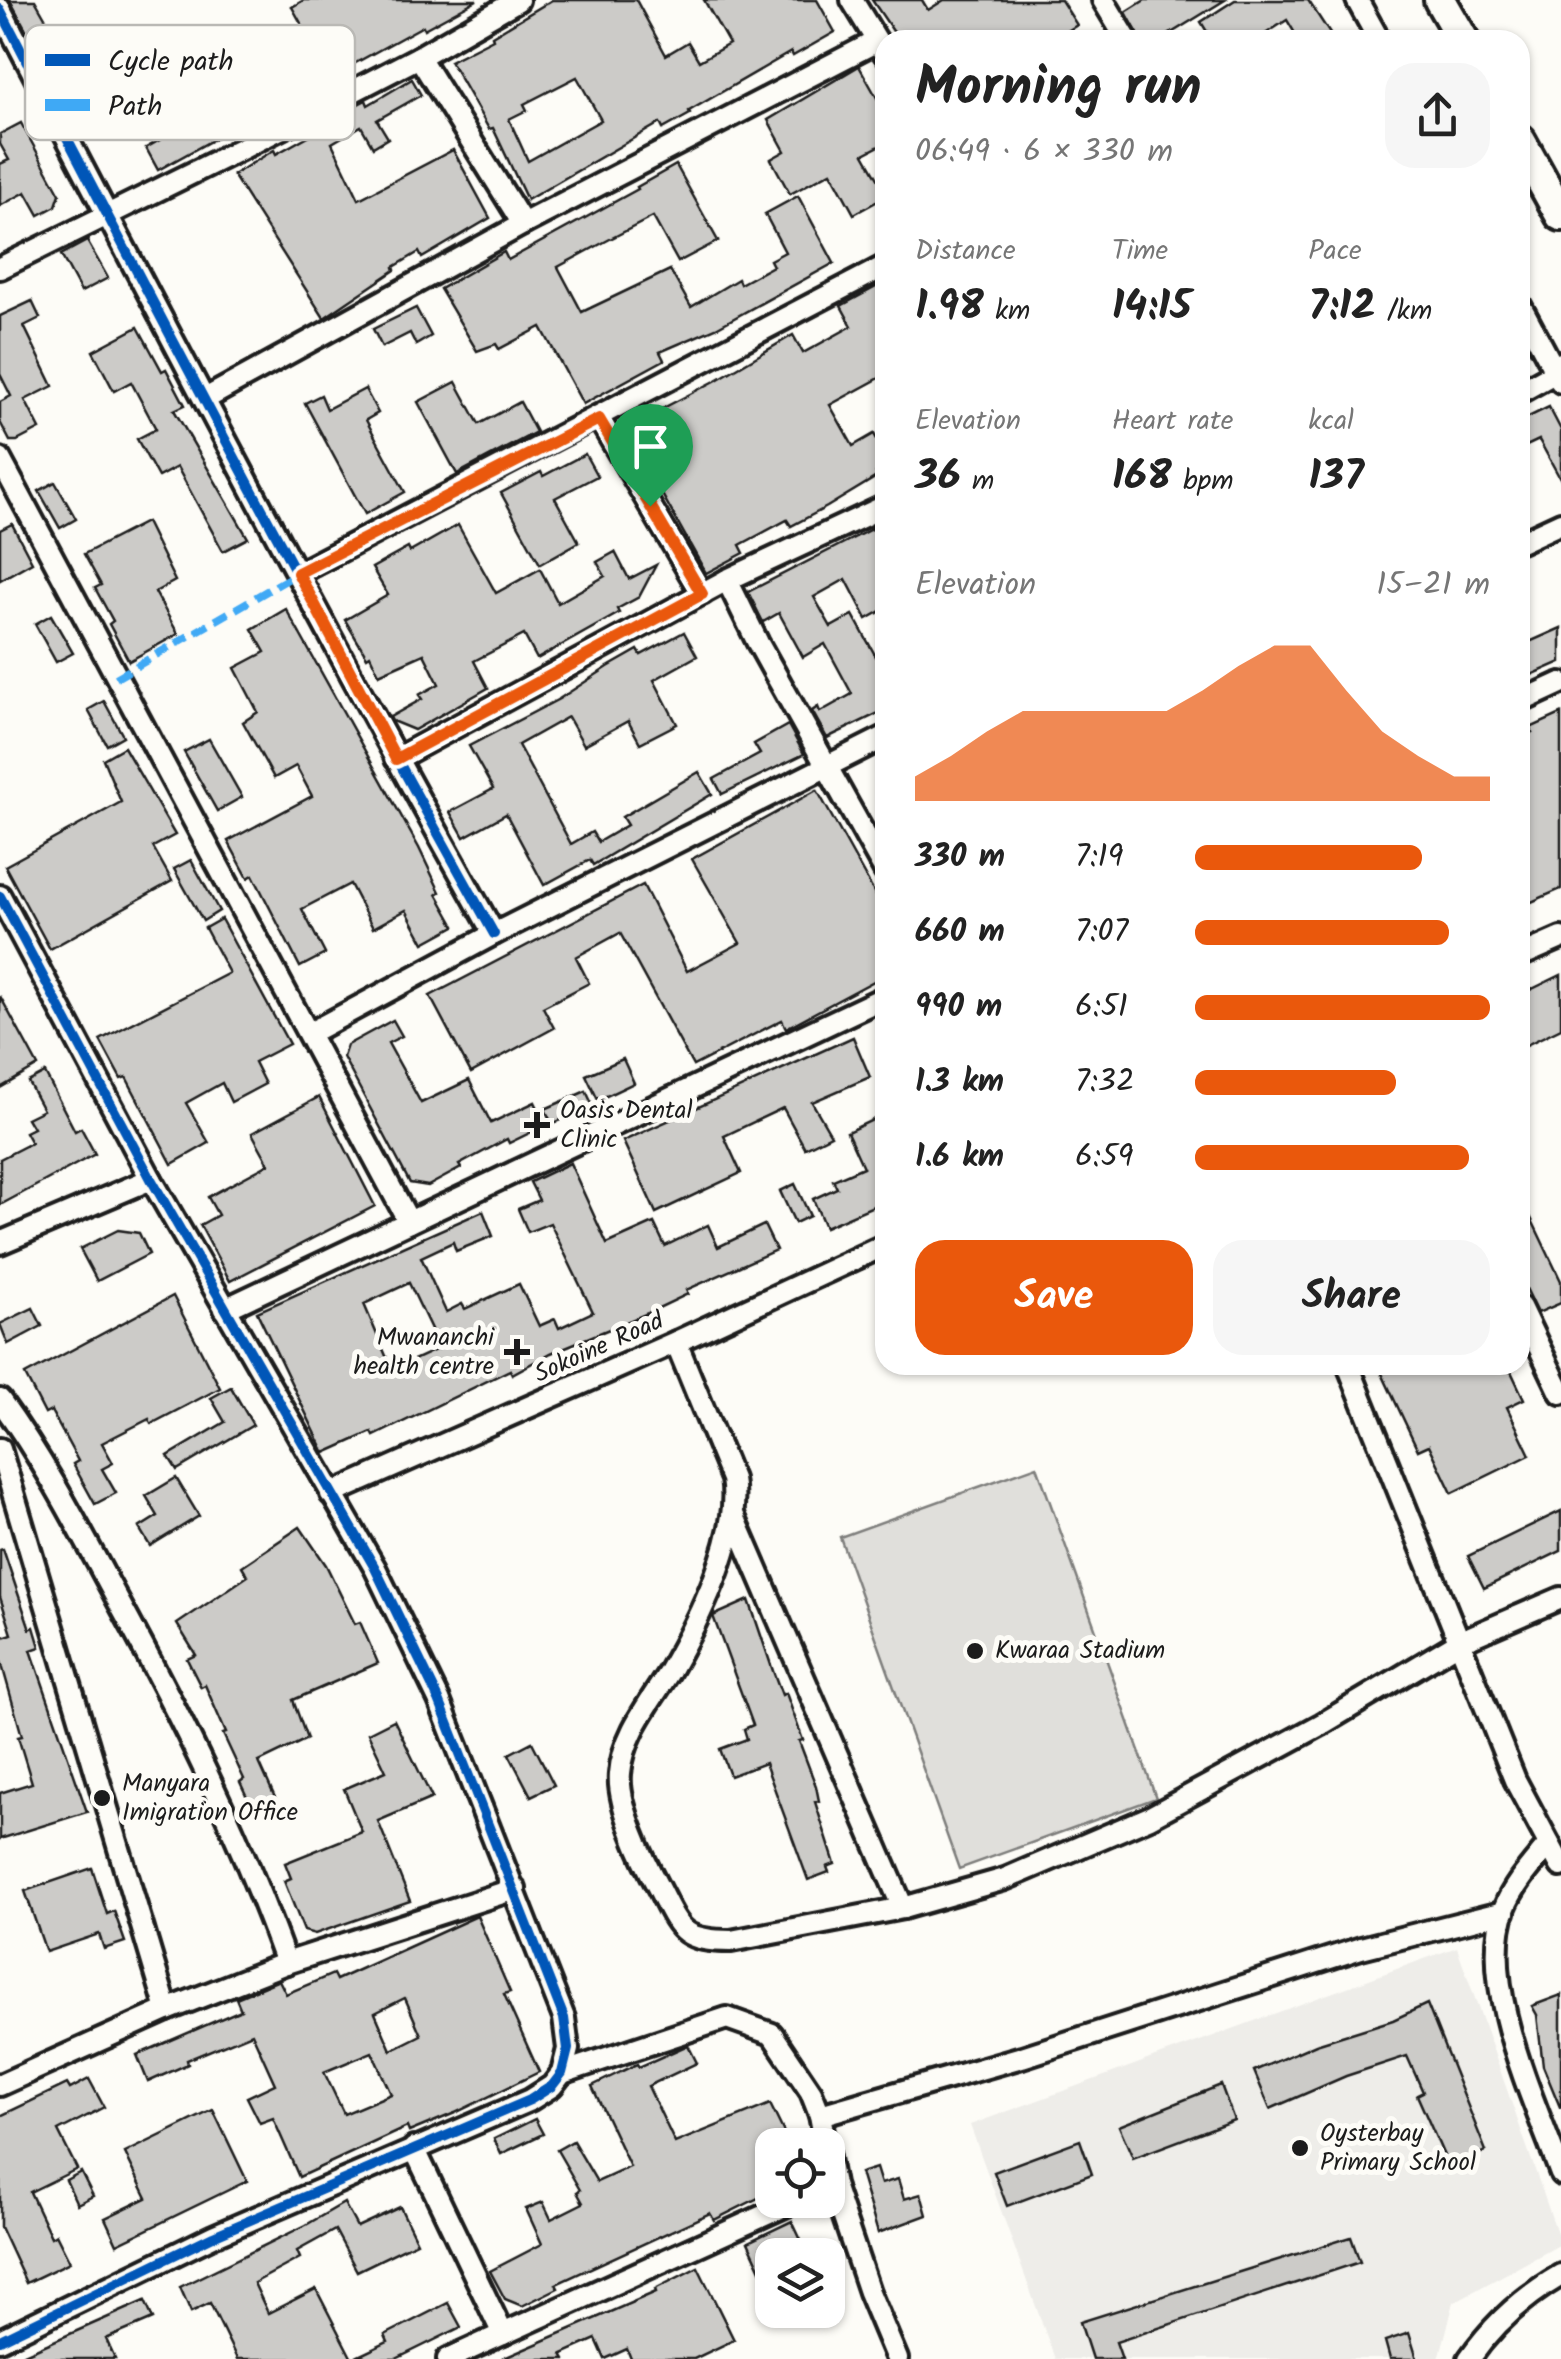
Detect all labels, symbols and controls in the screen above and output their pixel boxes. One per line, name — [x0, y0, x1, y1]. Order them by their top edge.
legend — [25, 25, 355, 140]
text: Cycle path — [108, 40, 233, 85]
text: Morning run — [915, 46, 1202, 133]
button: share — [1385, 63, 1490, 168]
text: Path — [108, 85, 162, 130]
text: 06:49 · 6 × 330 m — [915, 127, 1173, 178]
text: Distance — [915, 229, 1016, 274]
text: Time — [1112, 229, 1168, 274]
text: Pace — [1308, 229, 1362, 274]
text: 1.98 — [915, 274, 984, 341]
text: 14:15 — [1112, 274, 1192, 341]
text: 7:12 — [1308, 274, 1376, 341]
text: km — [984, 289, 1030, 334]
text: /km — [1376, 289, 1432, 334]
text: Elevation — [915, 399, 1021, 444]
text: Heart rate — [1112, 399, 1233, 444]
text: kcal — [1308, 399, 1354, 444]
pin — [608, 404, 693, 507]
icon: arrive — [623, 419, 678, 474]
text: 36 — [915, 444, 961, 511]
text: 168 — [1112, 444, 1172, 511]
text: 137 — [1308, 444, 1364, 511]
text: m — [961, 459, 994, 504]
text: bpm — [1172, 459, 1234, 504]
text: Elevation — [915, 560, 1036, 611]
text: 15–21 m — [1376, 560, 1490, 611]
text: 330 m — [915, 832, 1005, 883]
text: 7:19 — [1075, 832, 1123, 883]
text: 660 m — [915, 907, 1005, 958]
text: 7:07 — [1075, 907, 1128, 958]
text: 990 m — [915, 982, 1002, 1033]
text: 6:51 — [1075, 982, 1128, 1033]
text: 1.3 km — [915, 1057, 1004, 1108]
text: 7:32 — [1075, 1057, 1135, 1108]
place label: Oasis Dental Clinic — [560, 1091, 693, 1160]
marker: Oasis Dental Clinic — [524, 1112, 550, 1138]
text: 1.6 km — [915, 1132, 1004, 1183]
text: 6:59 — [1075, 1132, 1133, 1183]
button: Save — [915, 1240, 1193, 1355]
button: Share — [1213, 1240, 1490, 1355]
street label: Sokoine Road — [528, 1301, 672, 1394]
place label: Mwananchi health centre — [353, 1318, 495, 1387]
marker: Mwananchi health centre — [504, 1339, 530, 1365]
place label: Kwaraa Stadium — [995, 1631, 1165, 1671]
marker: Kwaraa Stadium — [964, 1640, 986, 1662]
place label: Manyara Imigration Office — [122, 1764, 298, 1833]
marker: Manyara Imigration Office — [91, 1787, 113, 1809]
place label: Oysterbay Primary School — [1320, 2114, 1476, 2183]
map controls — [755, 2128, 845, 2328]
button: locate — [755, 2128, 845, 2218]
marker: Oysterbay Primary School — [1289, 2137, 1311, 2159]
button: layers — [755, 2238, 845, 2328]

